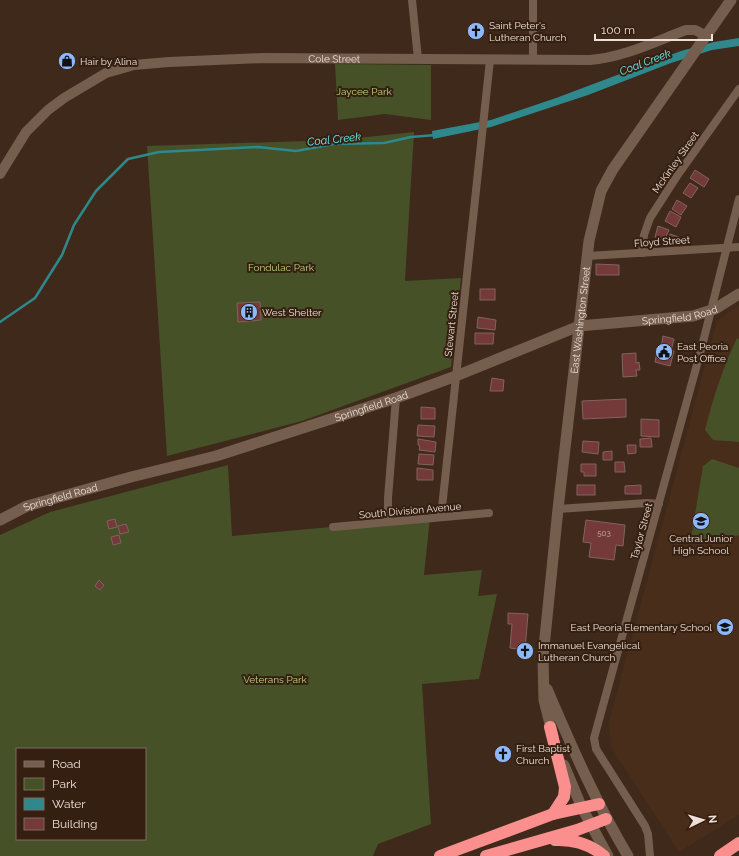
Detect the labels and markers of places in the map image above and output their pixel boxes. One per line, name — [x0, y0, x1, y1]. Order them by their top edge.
place label: Saint Peter's Lutheran Church — [489, 20, 567, 43]
church icon: Saint Peter's Lutheran Church — [466, 21, 486, 41]
shop icon: Hair by Alina — [57, 51, 77, 71]
place label: Hair by Alina — [80, 56, 137, 67]
building icon: West Shelter — [239, 302, 259, 322]
place label: West Shelter — [262, 307, 322, 318]
place label: East Peoria Post Office — [677, 341, 728, 364]
public building icon: East Peoria Post Office — [654, 342, 674, 362]
school or university icon: Central Junior High School — [691, 511, 711, 531]
place label: Central Junior High School — [669, 533, 733, 556]
school or university icon: East Peoria Elementary School — [715, 617, 735, 637]
place label: East Peoria Elementary School — [571, 622, 712, 633]
place label: Immanuel Evangelical Lutheran Church — [538, 640, 640, 663]
church icon: Immanuel Evangelical Lutheran Church — [515, 641, 535, 661]
place label: First Baptist Church — [516, 743, 571, 766]
church icon: First Baptist Church — [493, 744, 513, 764]

